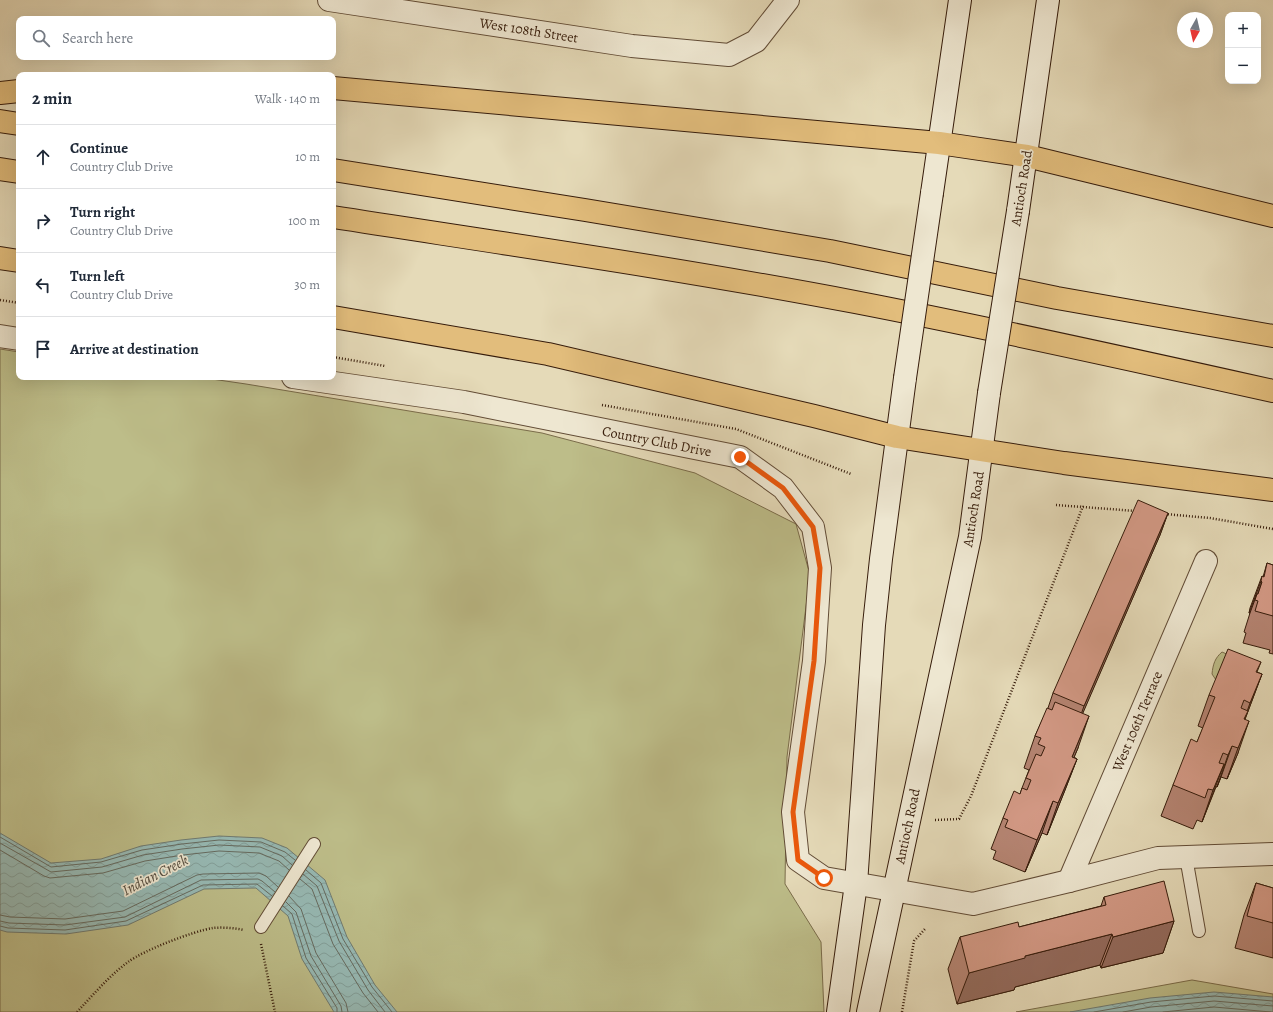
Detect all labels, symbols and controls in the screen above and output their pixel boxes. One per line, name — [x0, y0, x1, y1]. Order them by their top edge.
north arrow — [1177, 12, 1213, 48]
map controls — [1225, 12, 1261, 84]
button: + — [1225, 12, 1261, 48]
street label: West 108th Street — [477, 13, 580, 48]
search box — [16, 16, 336, 60]
icon: search — [30, 27, 52, 49]
text: Search here — [62, 28, 133, 48]
button: − — [1225, 48, 1261, 84]
text: 2 min — [32, 87, 72, 110]
text: Walk · 140 m — [255, 90, 320, 107]
text: Continue — [70, 138, 128, 158]
icon: ahead — [32, 146, 54, 168]
text: 10 m — [295, 148, 320, 165]
street label: Antioch Road — [1006, 148, 1037, 228]
text: Country Club Drive — [70, 158, 173, 175]
text: Turn right — [70, 202, 135, 222]
icon: right — [32, 210, 54, 232]
text: 100 m — [288, 212, 320, 229]
text: Country Club Drive — [70, 222, 173, 239]
text: Turn left — [70, 266, 125, 286]
icon: left — [32, 274, 54, 296]
text: 30 m — [294, 276, 320, 293]
text: Country Club Drive — [70, 286, 173, 303]
icon: arrive — [32, 338, 54, 360]
text: Arrive at destination — [70, 339, 199, 359]
street label: Country Club Drive — [601, 422, 713, 461]
route end — [731, 448, 749, 466]
street label: Antioch Road — [958, 469, 989, 549]
street label: West 106th Terrace — [1107, 668, 1167, 775]
street label: Antioch Road — [890, 786, 925, 866]
water label: Indian Creek — [119, 850, 192, 900]
route start — [815, 869, 833, 887]

